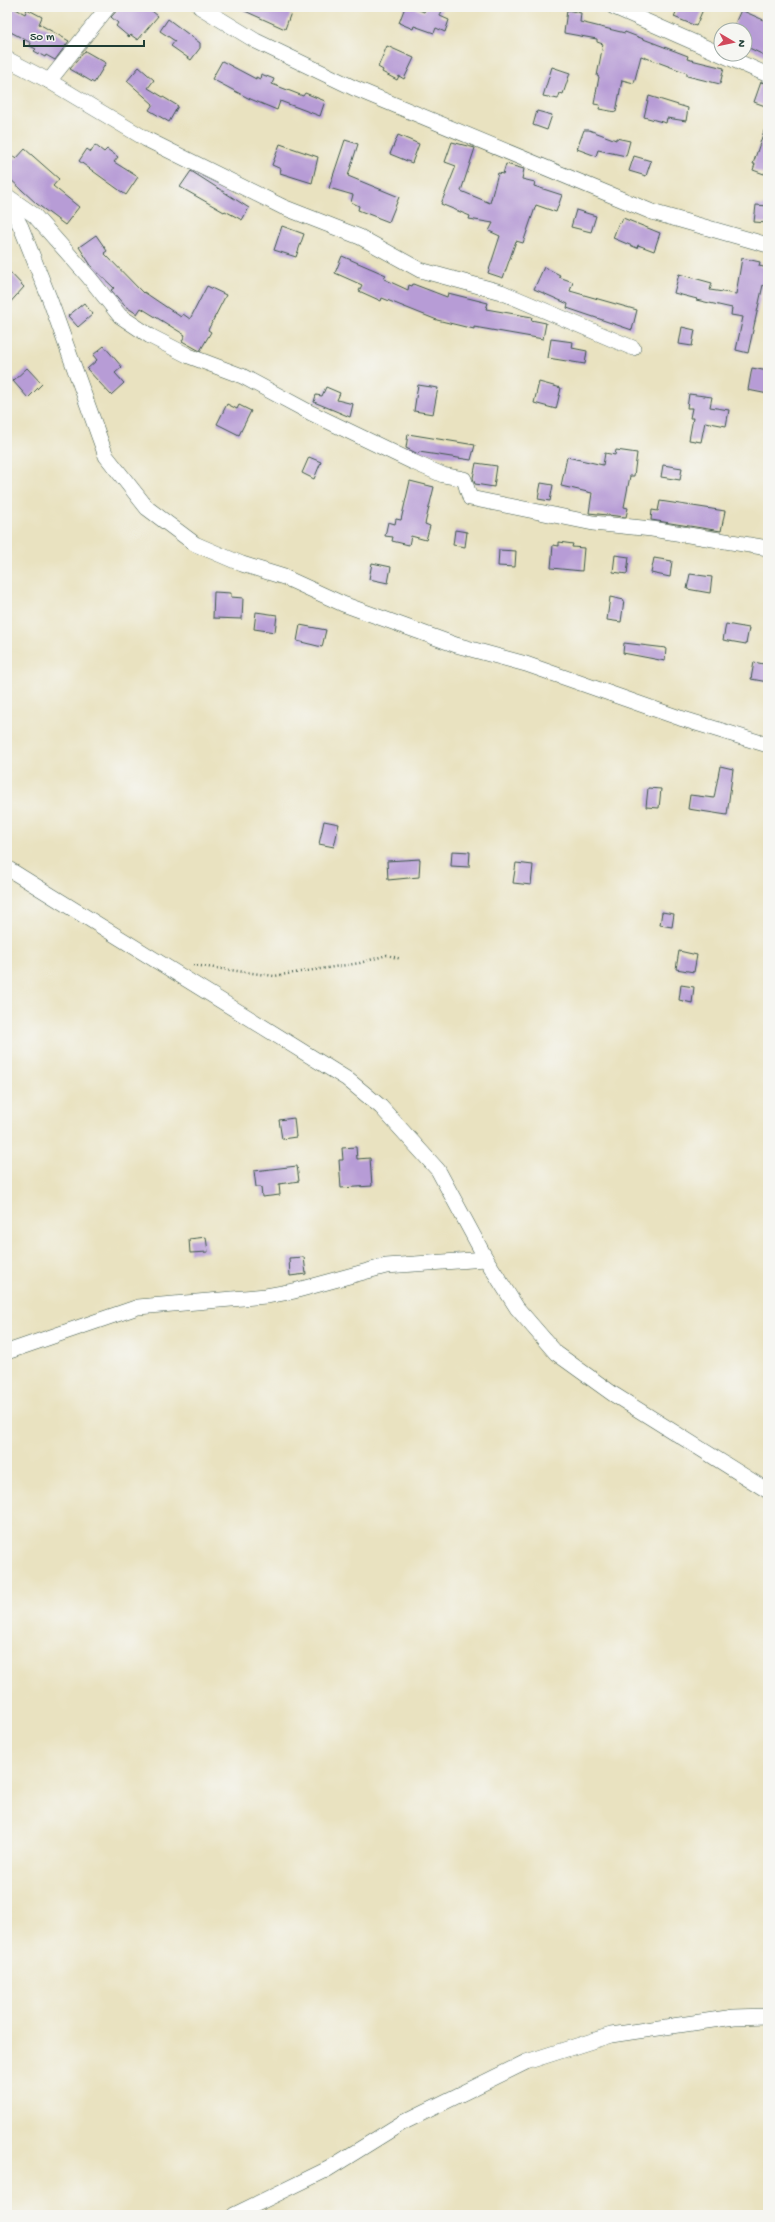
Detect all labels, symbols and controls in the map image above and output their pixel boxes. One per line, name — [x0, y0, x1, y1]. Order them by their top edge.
scale bar — [24, 22, 144, 48]
north arrow — [713, 22, 753, 62]
text: 50 m — [30, 31, 55, 45]
text: N — [734, 39, 747, 48]

